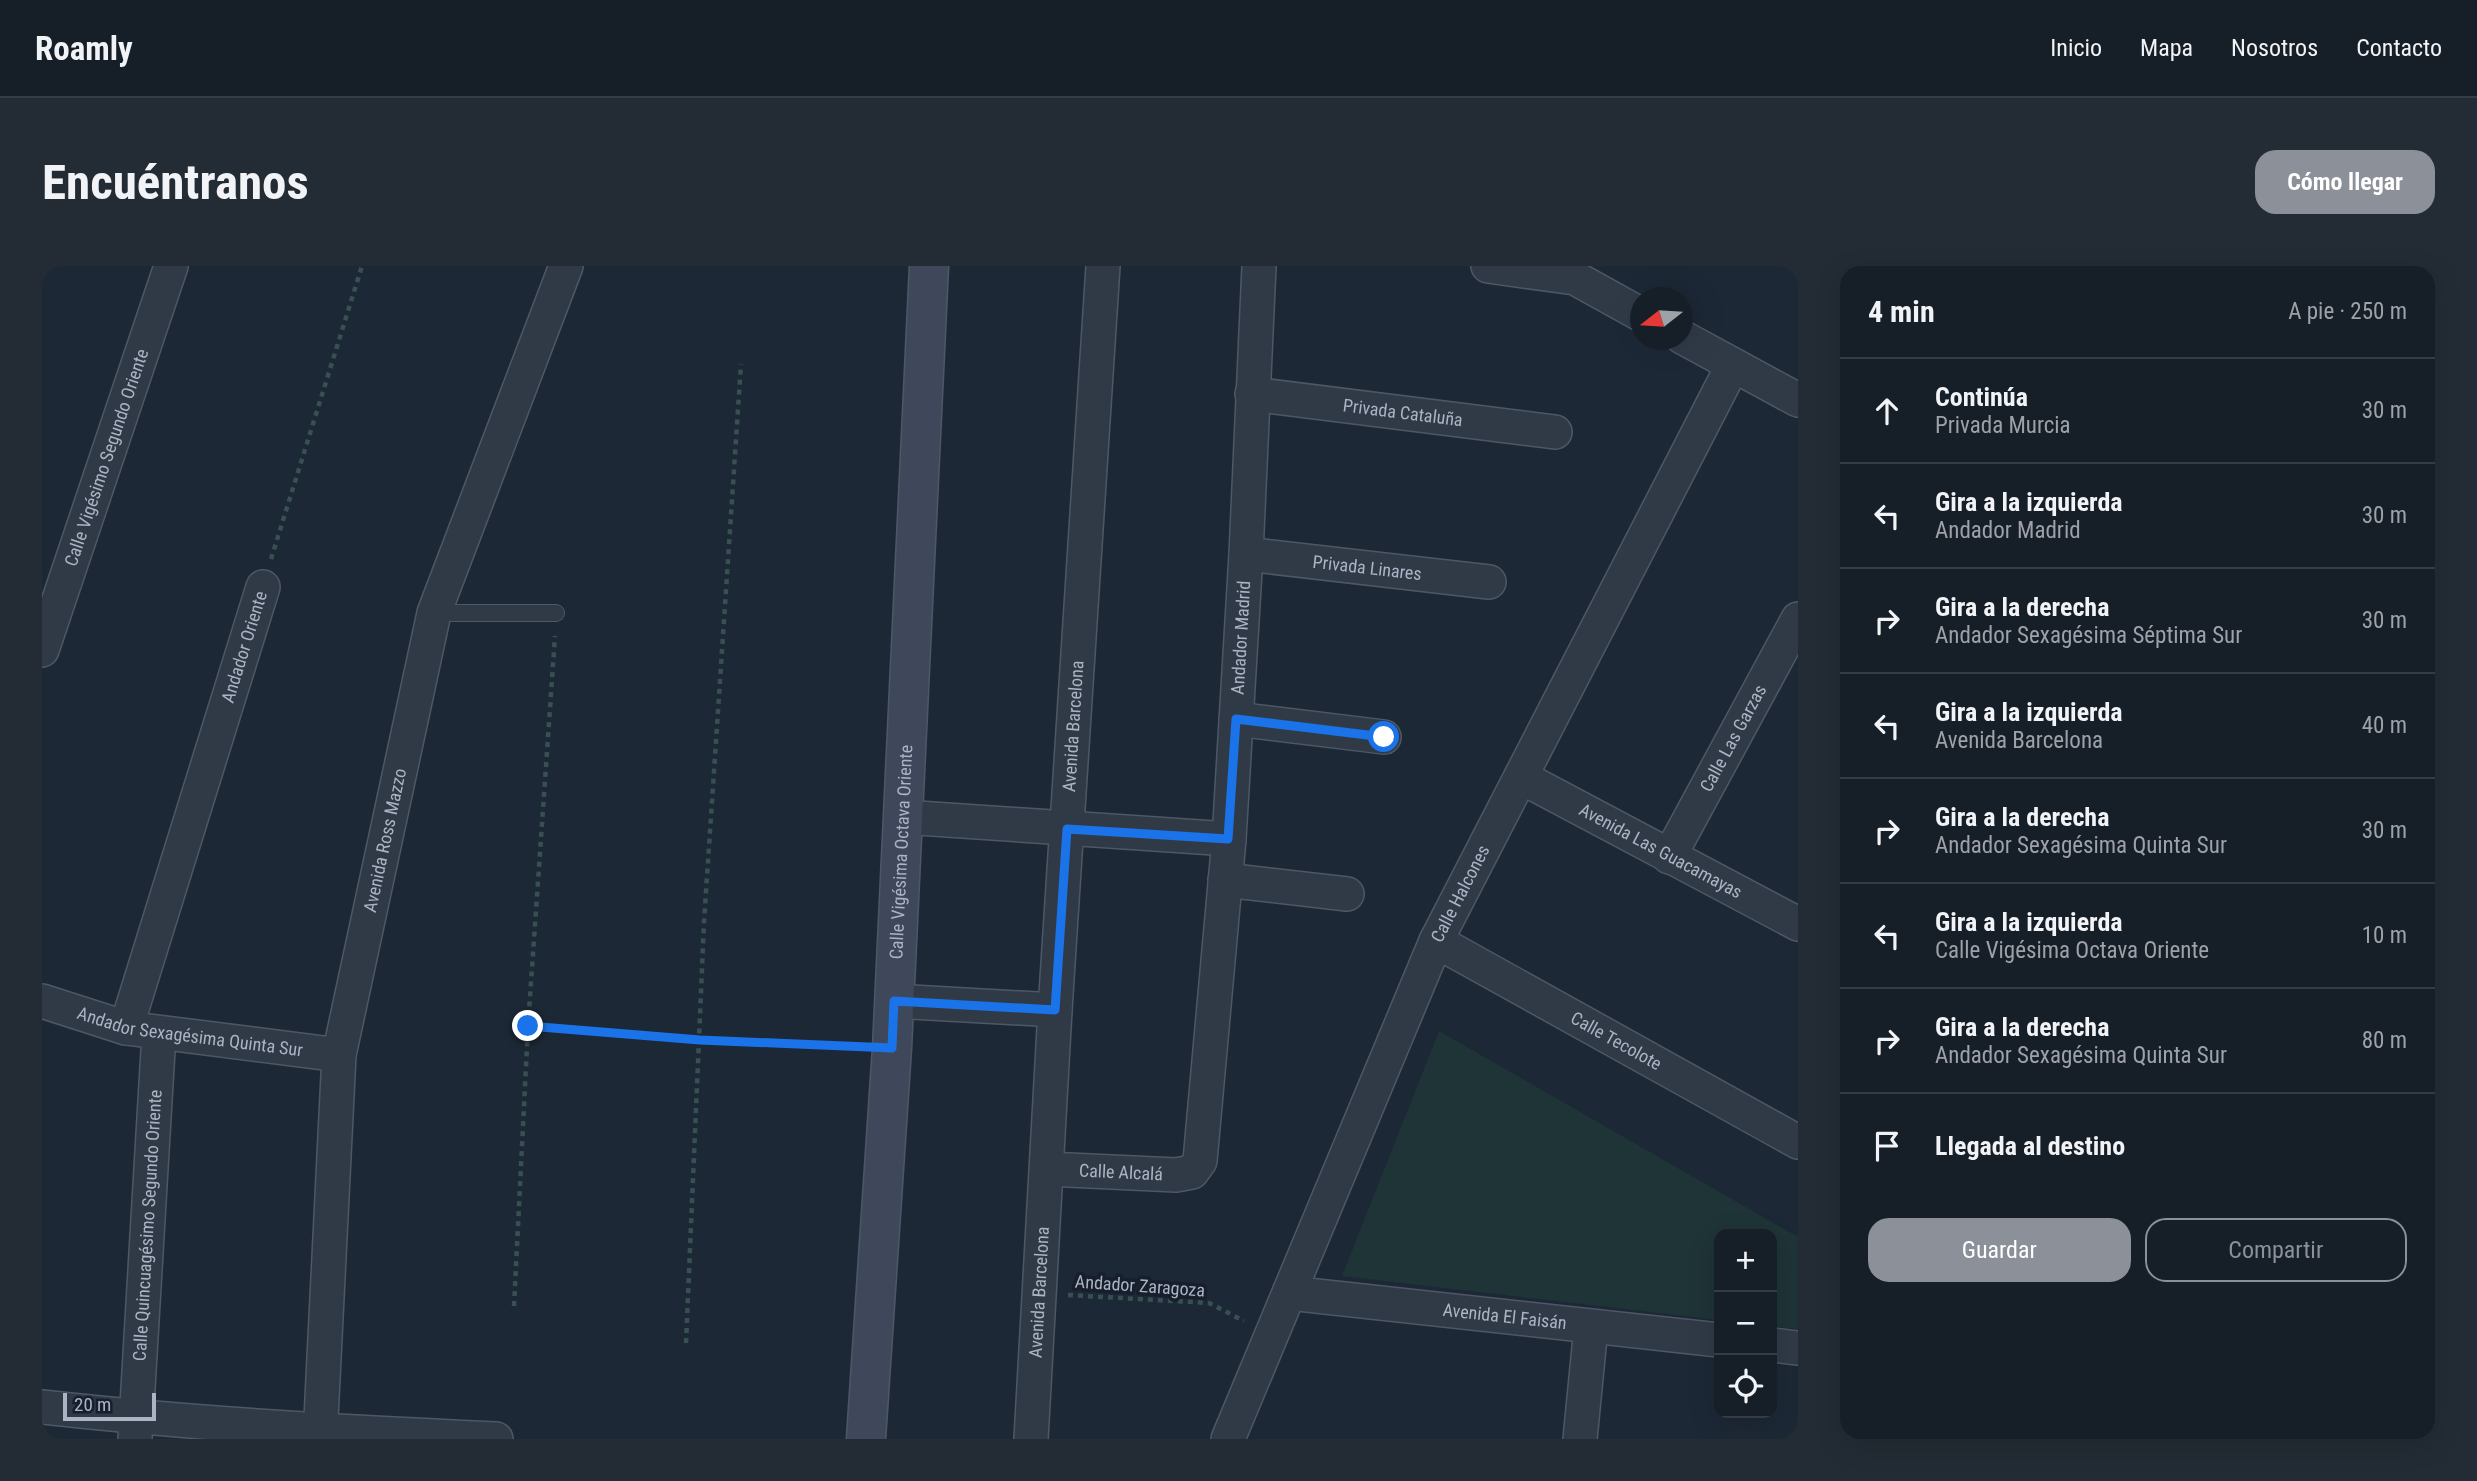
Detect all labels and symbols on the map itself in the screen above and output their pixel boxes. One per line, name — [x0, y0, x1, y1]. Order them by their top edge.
north arrow — [1630, 287, 1693, 350]
street label: Calle Vigésimo Segundo Oriente — [60, 346, 152, 569]
street label: Privada Cataluña — [1342, 395, 1464, 430]
street label: Privada Linares — [1312, 551, 1423, 584]
street label: Andador Madrid — [1227, 580, 1254, 695]
street label: Andador Oriente — [217, 588, 271, 705]
street label: Avenida Barcelona — [1058, 660, 1088, 793]
street label: Calle Las Garzas — [1695, 681, 1770, 795]
route start — [1368, 721, 1399, 752]
street label: Calle Vigésima Octava Oriente — [885, 744, 916, 960]
street label: Avenida Ross Mazzo — [359, 766, 410, 914]
street label: Avenida Las Guacamayas — [1576, 799, 1746, 902]
street label: Calle Halcones — [1426, 841, 1494, 945]
street label: Andador Sexagésima Quinta Sur — [75, 1002, 305, 1060]
street label: Calle Tecolote — [1567, 1007, 1665, 1074]
route end — [512, 1010, 543, 1041]
street label: Calle Quincuagésimo Segundo Oriente — [129, 1089, 166, 1362]
street label: Calle Alcalá — [1079, 1159, 1163, 1184]
street label: Avenida Barcelona — [1025, 1226, 1053, 1358]
street label: Andador Zaragoza — [1074, 1270, 1206, 1301]
street label: Avenida El Faisán — [1442, 1299, 1568, 1333]
scale bar — [63, 1390, 156, 1422]

